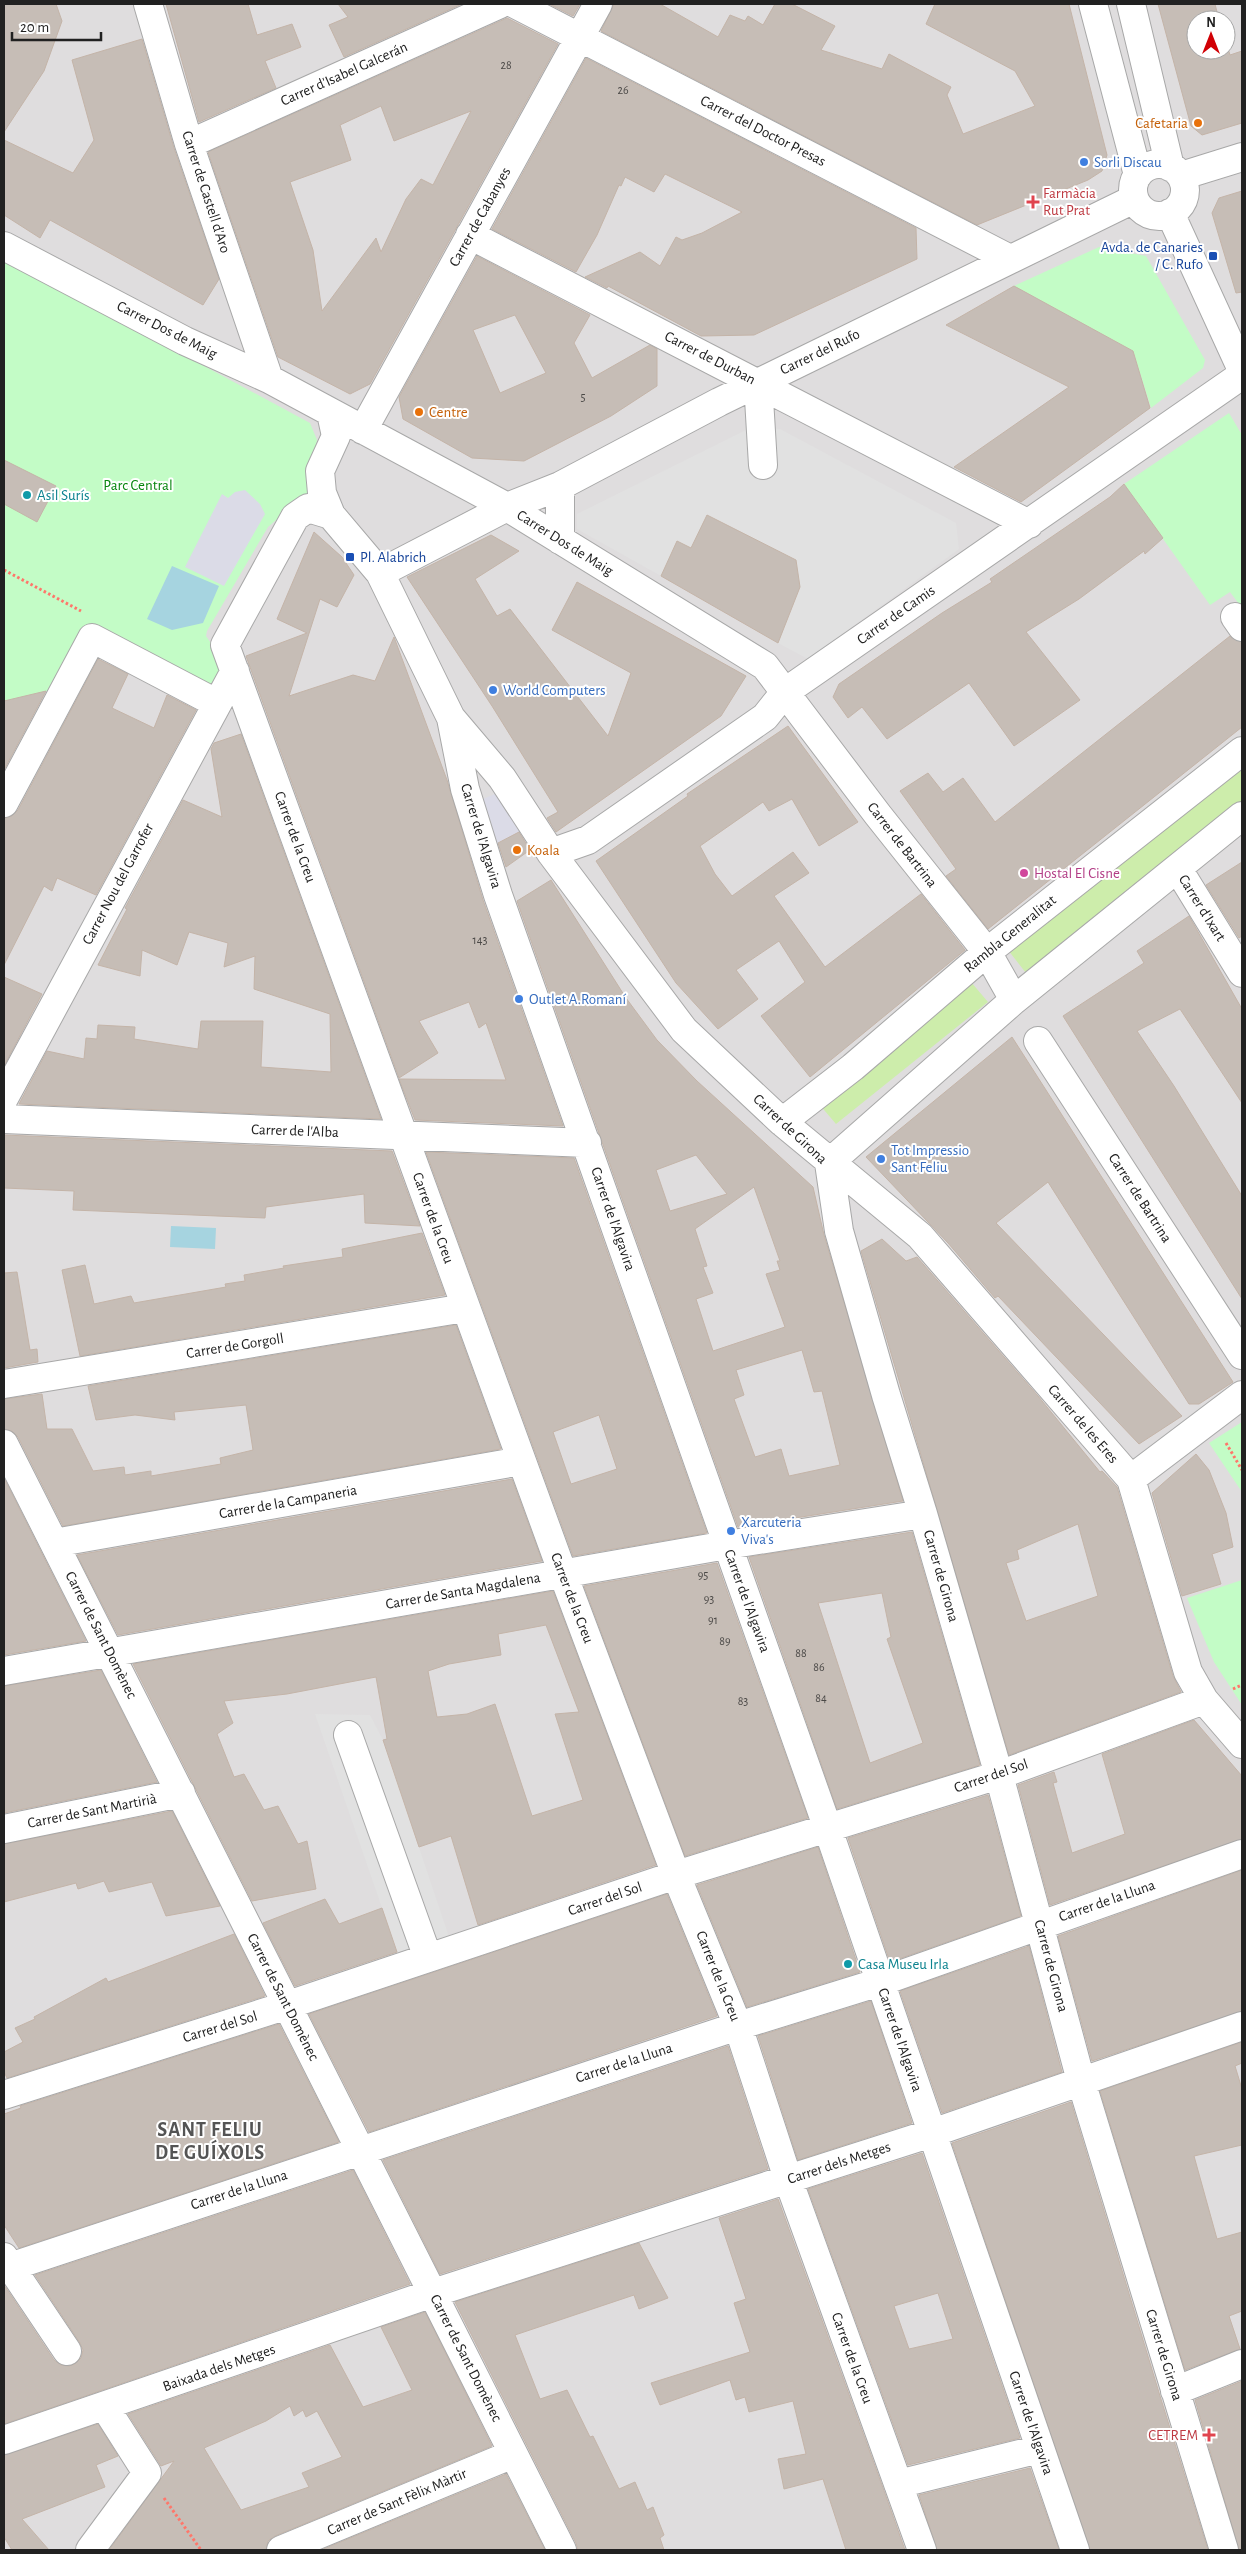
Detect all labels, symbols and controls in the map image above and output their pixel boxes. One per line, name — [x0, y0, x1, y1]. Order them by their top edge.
scale bar — [12, 10, 101, 42]
north arrow — [1186, 10, 1236, 60]
text: N — [1206, 16, 1216, 30]
text: 20 m — [20, 20, 49, 35]
street label: Carrer d'Isabel Galcerán — [278, 39, 410, 109]
house number: 28 — [500, 59, 512, 71]
house number: 26 — [617, 84, 629, 96]
street label: Carrer del Doctor Presas — [698, 93, 828, 169]
place label: Cafetaria — [1135, 116, 1188, 131]
marker: Cafetaria — [1192, 117, 1204, 129]
street label: Carrer de Castell d'Aro — [179, 129, 233, 255]
place label: Sorli Discau — [1094, 155, 1162, 170]
marker: Sorli Discau — [1078, 156, 1090, 168]
street label: Carrer de Cabanyes — [447, 165, 513, 269]
place label: Farmàcia Rut Prat — [1043, 186, 1096, 218]
marker: Farmàcia Rut Prat — [1027, 196, 1039, 208]
place label: Avda. de Canaries / C. Rufo — [1101, 240, 1203, 272]
marker: Avda. de Canaries / C. Rufo — [1207, 250, 1219, 262]
street label: Carrer Dos de Maig — [114, 298, 220, 362]
street label: Carrer del Rufo — [778, 326, 862, 378]
street label: Carrer de Durban — [662, 329, 758, 387]
house number: 5 — [580, 391, 586, 403]
place label: Centre — [429, 405, 468, 420]
marker: Centre — [413, 406, 425, 418]
park label: Parc Central — [103, 478, 173, 493]
place label: Asil Surís — [37, 488, 90, 503]
marker: Asil Surís — [21, 489, 33, 501]
street label: Carrer Dos de Maig — [514, 507, 616, 579]
place label: Pl. Alabrich — [360, 550, 426, 565]
marker: Pl. Alabrich — [344, 551, 356, 563]
street label: Carrer de Camis — [854, 583, 938, 647]
place label: World Computers — [503, 683, 606, 698]
marker: World Computers — [487, 684, 499, 696]
street label: Carrer de l'Algavira — [458, 782, 504, 890]
street label: Carrer de la Creu — [272, 789, 319, 885]
street label: Carrer de Bartrina — [864, 800, 940, 890]
street label: Carrer Nou del Garrofer — [80, 821, 156, 947]
place label: Koala — [527, 843, 560, 858]
marker: Koala — [511, 844, 523, 856]
place label: Hostal El Cisne — [1034, 866, 1120, 881]
marker: Hostal El Cisne — [1018, 867, 1030, 879]
street label: Carrer d'Ixart — [1176, 872, 1228, 944]
street label: Rambla Generalitat — [961, 892, 1059, 975]
house number: 143 — [473, 934, 487, 946]
place label: Outlet A.Romaní — [529, 992, 626, 1007]
marker: Outlet A.Romaní — [513, 993, 525, 1005]
street label: Carrer de Girona — [750, 1091, 830, 1167]
street label: Carrer de l'Alba — [251, 1122, 339, 1140]
place label: Tot Impressio Sant Feliu — [891, 1143, 969, 1175]
street label: Carrer de Bartrina — [1106, 1151, 1174, 1245]
marker: Tot Impressio Sant Feliu — [875, 1153, 887, 1165]
street label: Carrer de l'Algavira — [588, 1165, 638, 1273]
street label: Carrer de la Creu — [410, 1170, 457, 1266]
street label: Carrer de Gorgoll — [185, 1331, 285, 1361]
street label: Carrer de les Eres — [1045, 1382, 1121, 1466]
street label: Carrer de la Campaneria — [218, 1482, 358, 1522]
place label: Xarcuteria Viva's — [741, 1515, 802, 1547]
marker: Xarcuteria Viva's — [725, 1525, 737, 1537]
street label: Carrer de Girona — [921, 1528, 961, 1624]
street label: Carrer de l'Algavira — [721, 1547, 773, 1655]
street label: Carrer de la Creu — [548, 1551, 596, 1646]
street label: Carrer de Sant Domènec — [62, 1569, 140, 1701]
house number: 95 — [698, 1569, 708, 1581]
street label: Carrer de Santa Magdalena — [384, 1570, 542, 1612]
house number: 93 — [704, 1593, 714, 1605]
house number: 91 — [708, 1614, 718, 1626]
house number: 89 — [719, 1635, 731, 1647]
house number: 88 — [795, 1647, 807, 1659]
house number: 86 — [813, 1661, 825, 1673]
house number: 84 — [815, 1692, 827, 1704]
house number: 83 — [738, 1695, 748, 1707]
street label: Carrer del Sol — [952, 1756, 1030, 1796]
street label: Carrer de Sant Martirià — [26, 1791, 158, 1831]
street label: Carrer de la Lluna — [1057, 1877, 1157, 1925]
street label: Carrer del Sol — [566, 1879, 644, 1919]
street label: Carrer de Girona — [1031, 1918, 1071, 2014]
street label: Carrer de la Creu — [693, 1929, 743, 2023]
street label: Carrer de Sant Domènec — [244, 1931, 322, 2063]
place label: Casa Museu Irla — [858, 1957, 949, 1972]
marker: Casa Museu Irla — [842, 1958, 854, 1970]
street label: Carrer de l'Algavira — [875, 1986, 925, 2094]
street label: Carrer del Sol — [181, 2009, 259, 2045]
street label: Carrer de la Lluna — [574, 2040, 674, 2086]
district label: SANT FELIU DE GUÍXOLS — [155, 2120, 265, 2163]
street label: Carrer dels Metges — [786, 2139, 892, 2187]
street label: Carrer de la Lluna — [189, 2167, 289, 2213]
street label: Carrer de Sant Domènec — [427, 2292, 505, 2424]
street label: Carrer de Girona — [1143, 2307, 1185, 2403]
street label: Carrer de la Creu — [829, 2310, 876, 2406]
street label: Baixada dels Metges — [161, 2342, 277, 2394]
street label: Carrer de l'Algavira — [1006, 2369, 1056, 2477]
place label: CETREM — [1148, 2428, 1198, 2443]
marker: CETREM — [1202, 2428, 1216, 2442]
street label: Carrer de Sant Fèlix Màrtir — [325, 2466, 469, 2538]

